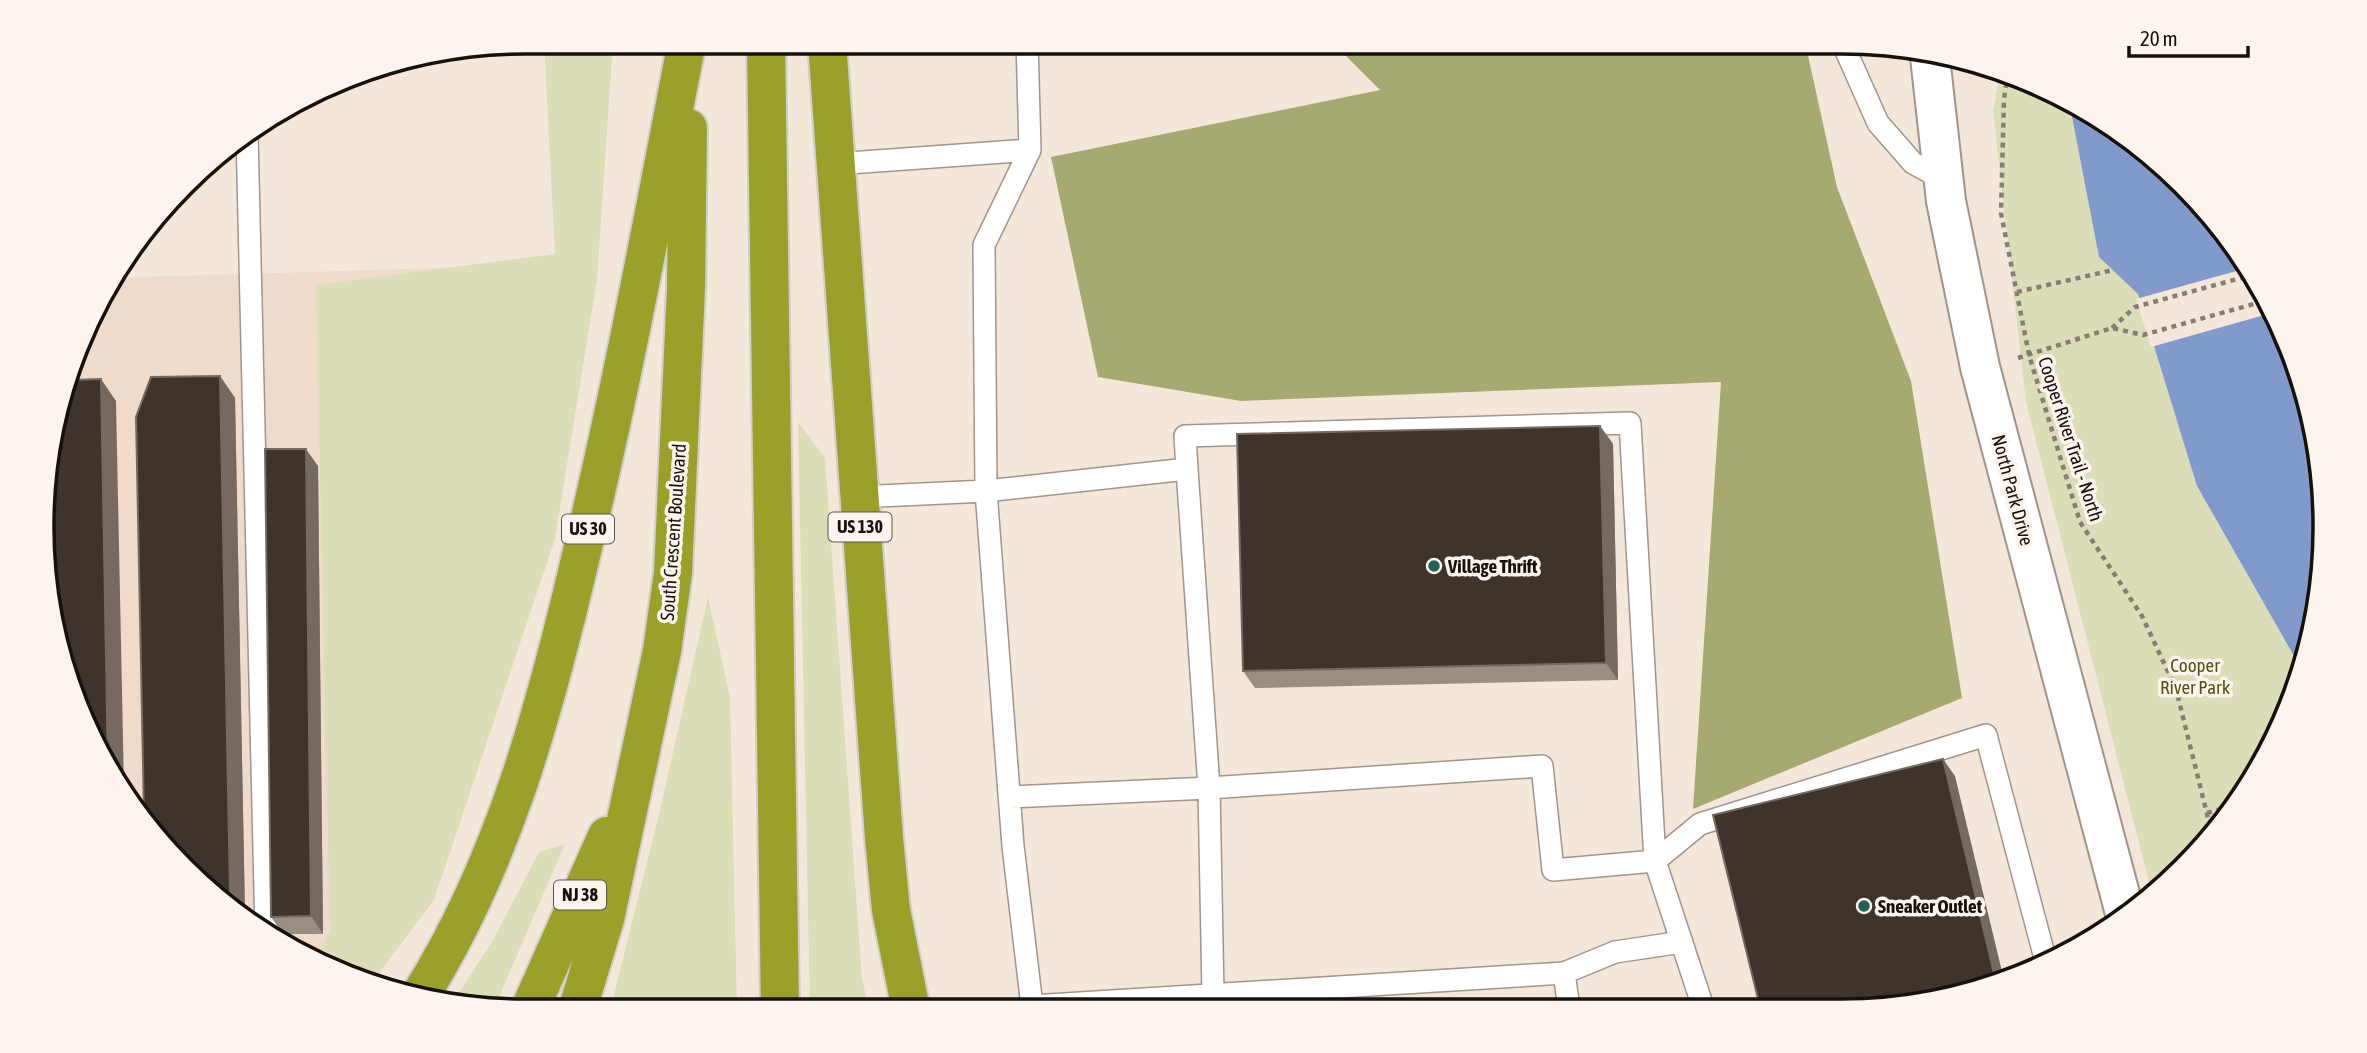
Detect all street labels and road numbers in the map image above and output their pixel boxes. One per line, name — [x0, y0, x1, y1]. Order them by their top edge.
street label: Cooper River Trail - North — [2034, 354, 2108, 524]
street label: North Park Drive — [1988, 432, 2038, 548]
street label: South Crescent Boulevard — [656, 443, 690, 621]
road number: US 130 — [828, 512, 892, 542]
road number: US 30 — [562, 514, 614, 544]
road number: NJ 38 — [554, 880, 606, 910]

